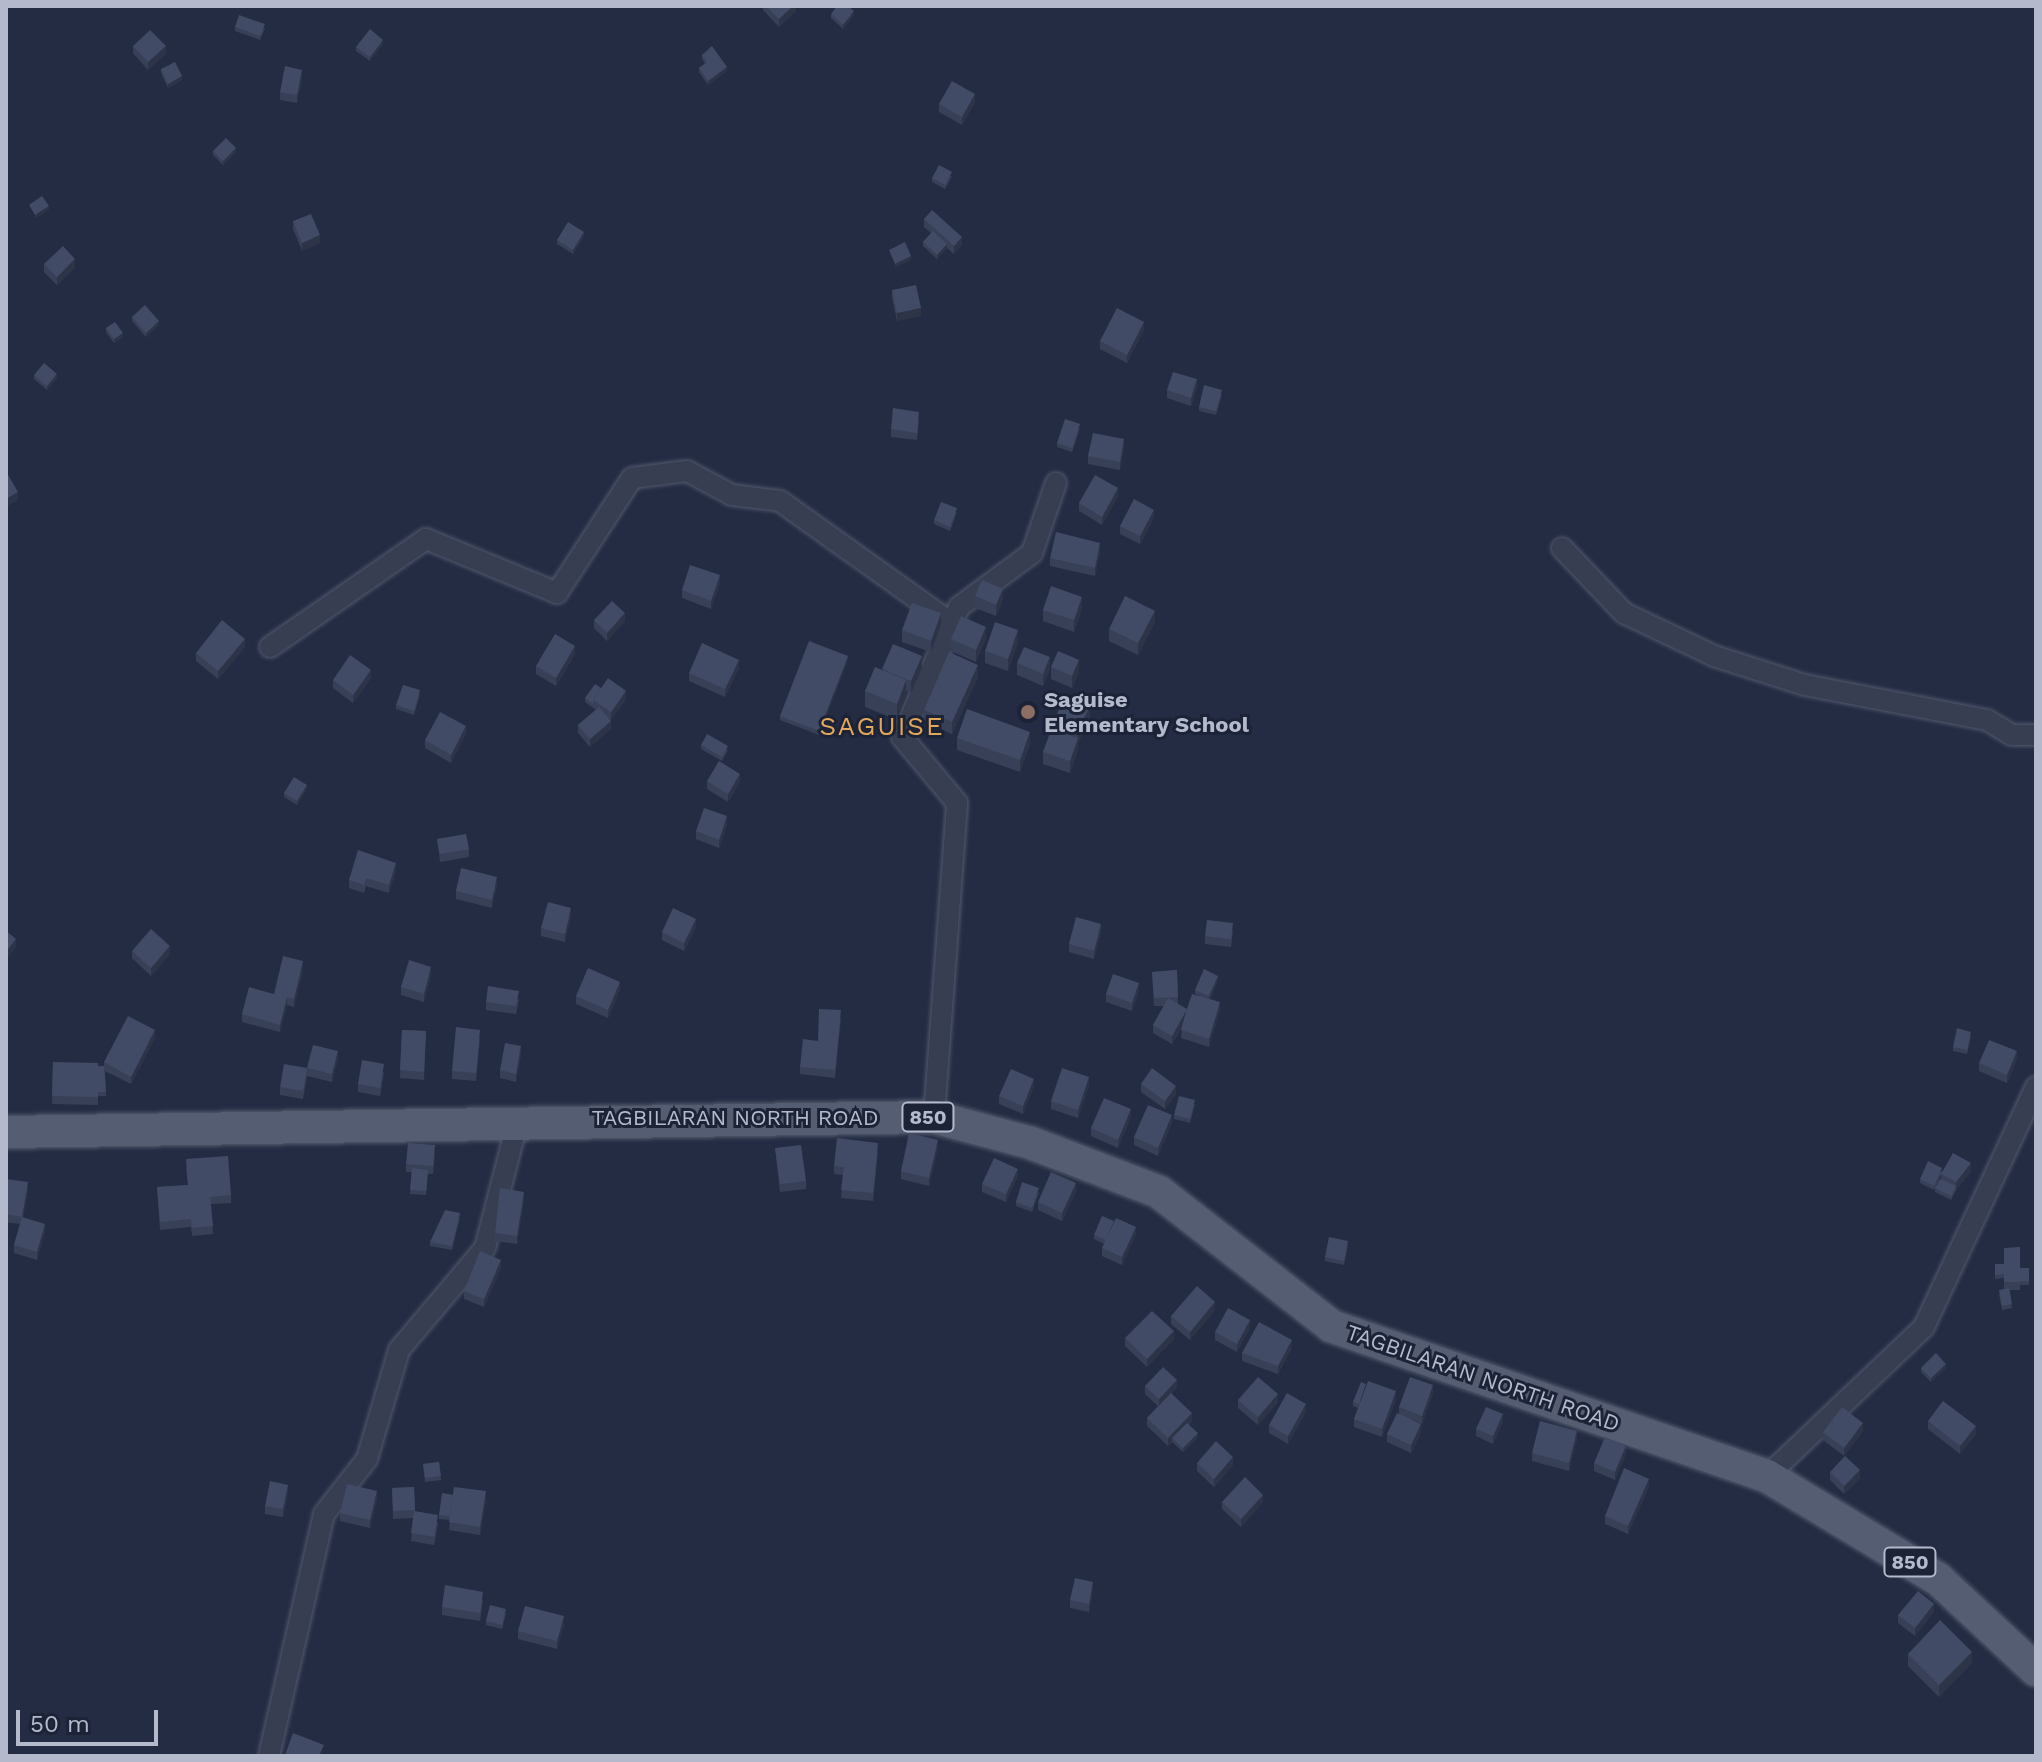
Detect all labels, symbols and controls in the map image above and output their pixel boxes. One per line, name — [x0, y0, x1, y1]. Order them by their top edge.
place label: Saguise Elementary School — [1044, 686, 1249, 738]
marker: Saguise Elementary School — [1019, 703, 1037, 721]
district label: SAGUISE — [819, 711, 945, 743]
road number: 850 — [900, 1101, 956, 1133]
street label: TAGBILARAN NORTH ROAD — [591, 1105, 879, 1131]
street label: TAGBILARAN NORTH ROAD — [1343, 1319, 1623, 1437]
road number: 850 — [1882, 1546, 1938, 1578]
scale bar — [20, 1694, 162, 1744]
text: 50 m — [30, 1710, 90, 1738]

